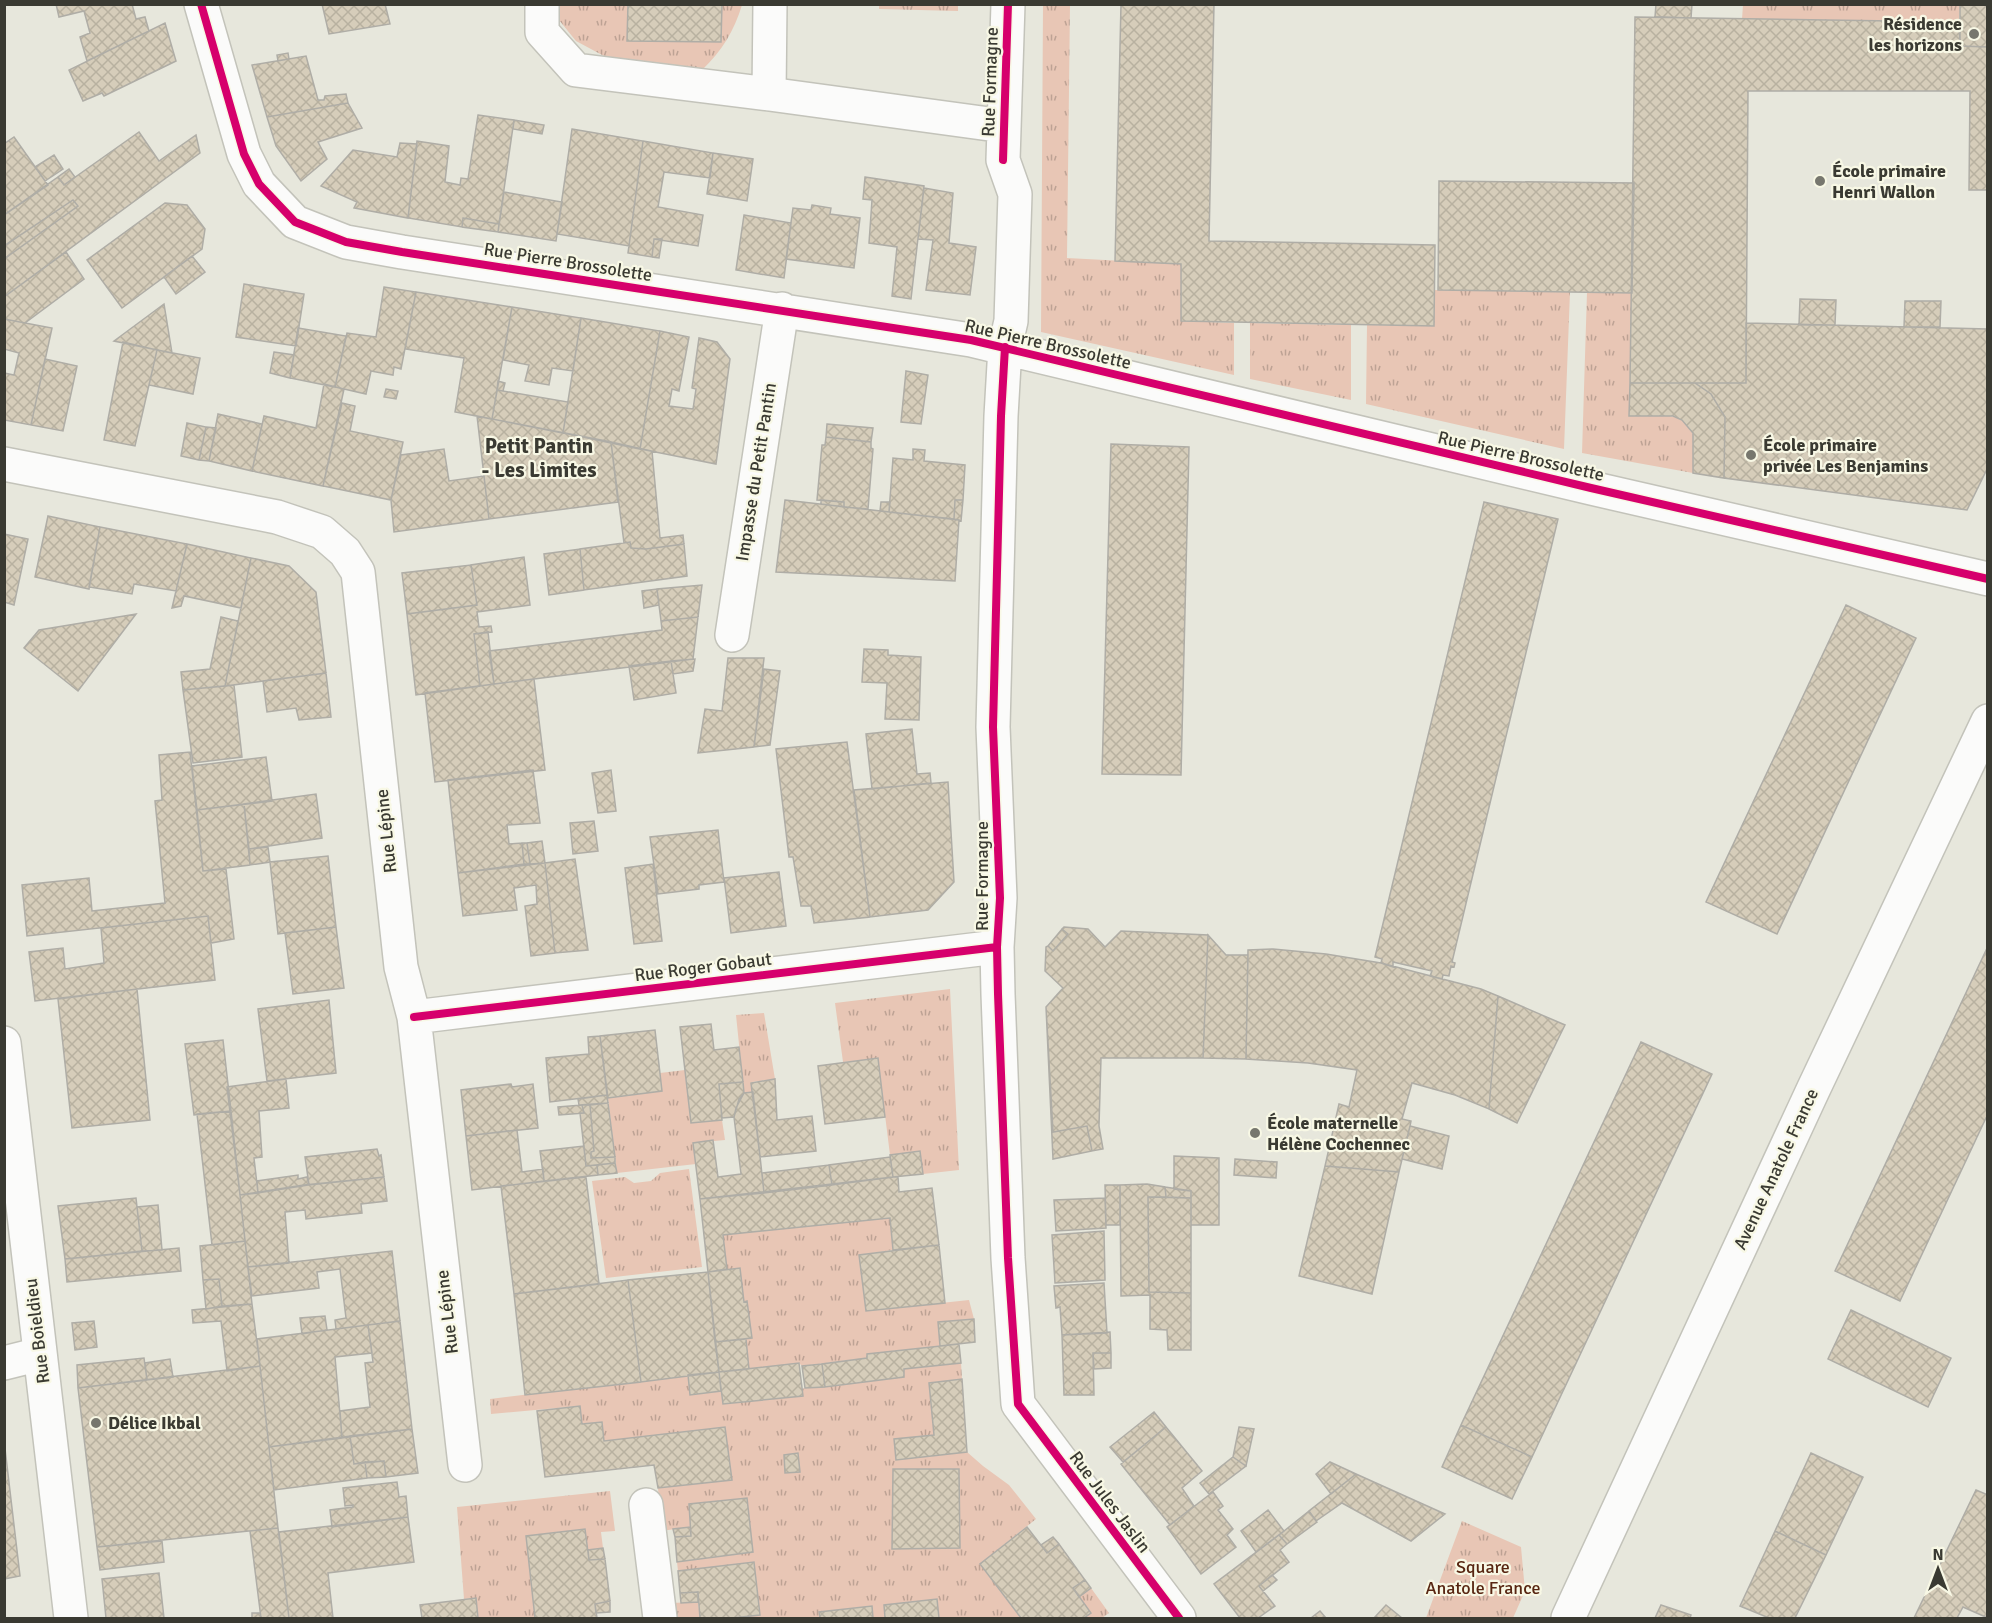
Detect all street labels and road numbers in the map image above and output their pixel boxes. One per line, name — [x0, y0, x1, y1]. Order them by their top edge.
street label: Rue Formagne — [977, 27, 1003, 137]
street label: Rue Pierre Brossolette — [482, 238, 654, 286]
street label: Rue Pierre Brossolette — [963, 314, 1133, 374]
street label: Impasse du Petit Pantin — [731, 381, 781, 563]
street label: Rue Pierre Brossolette — [1436, 426, 1606, 486]
street label: Rue Lépine — [371, 788, 401, 874]
street label: Rue Formagne — [971, 821, 993, 931]
street label: Rue Roger Gobaut — [633, 948, 773, 986]
street label: Avenue Anatole France — [1729, 1085, 1823, 1253]
street label: Rue Lépine — [431, 1269, 463, 1355]
street label: Rue Boieldieu — [20, 1277, 54, 1385]
street label: Rue Jules Jaslin — [1065, 1447, 1155, 1557]

